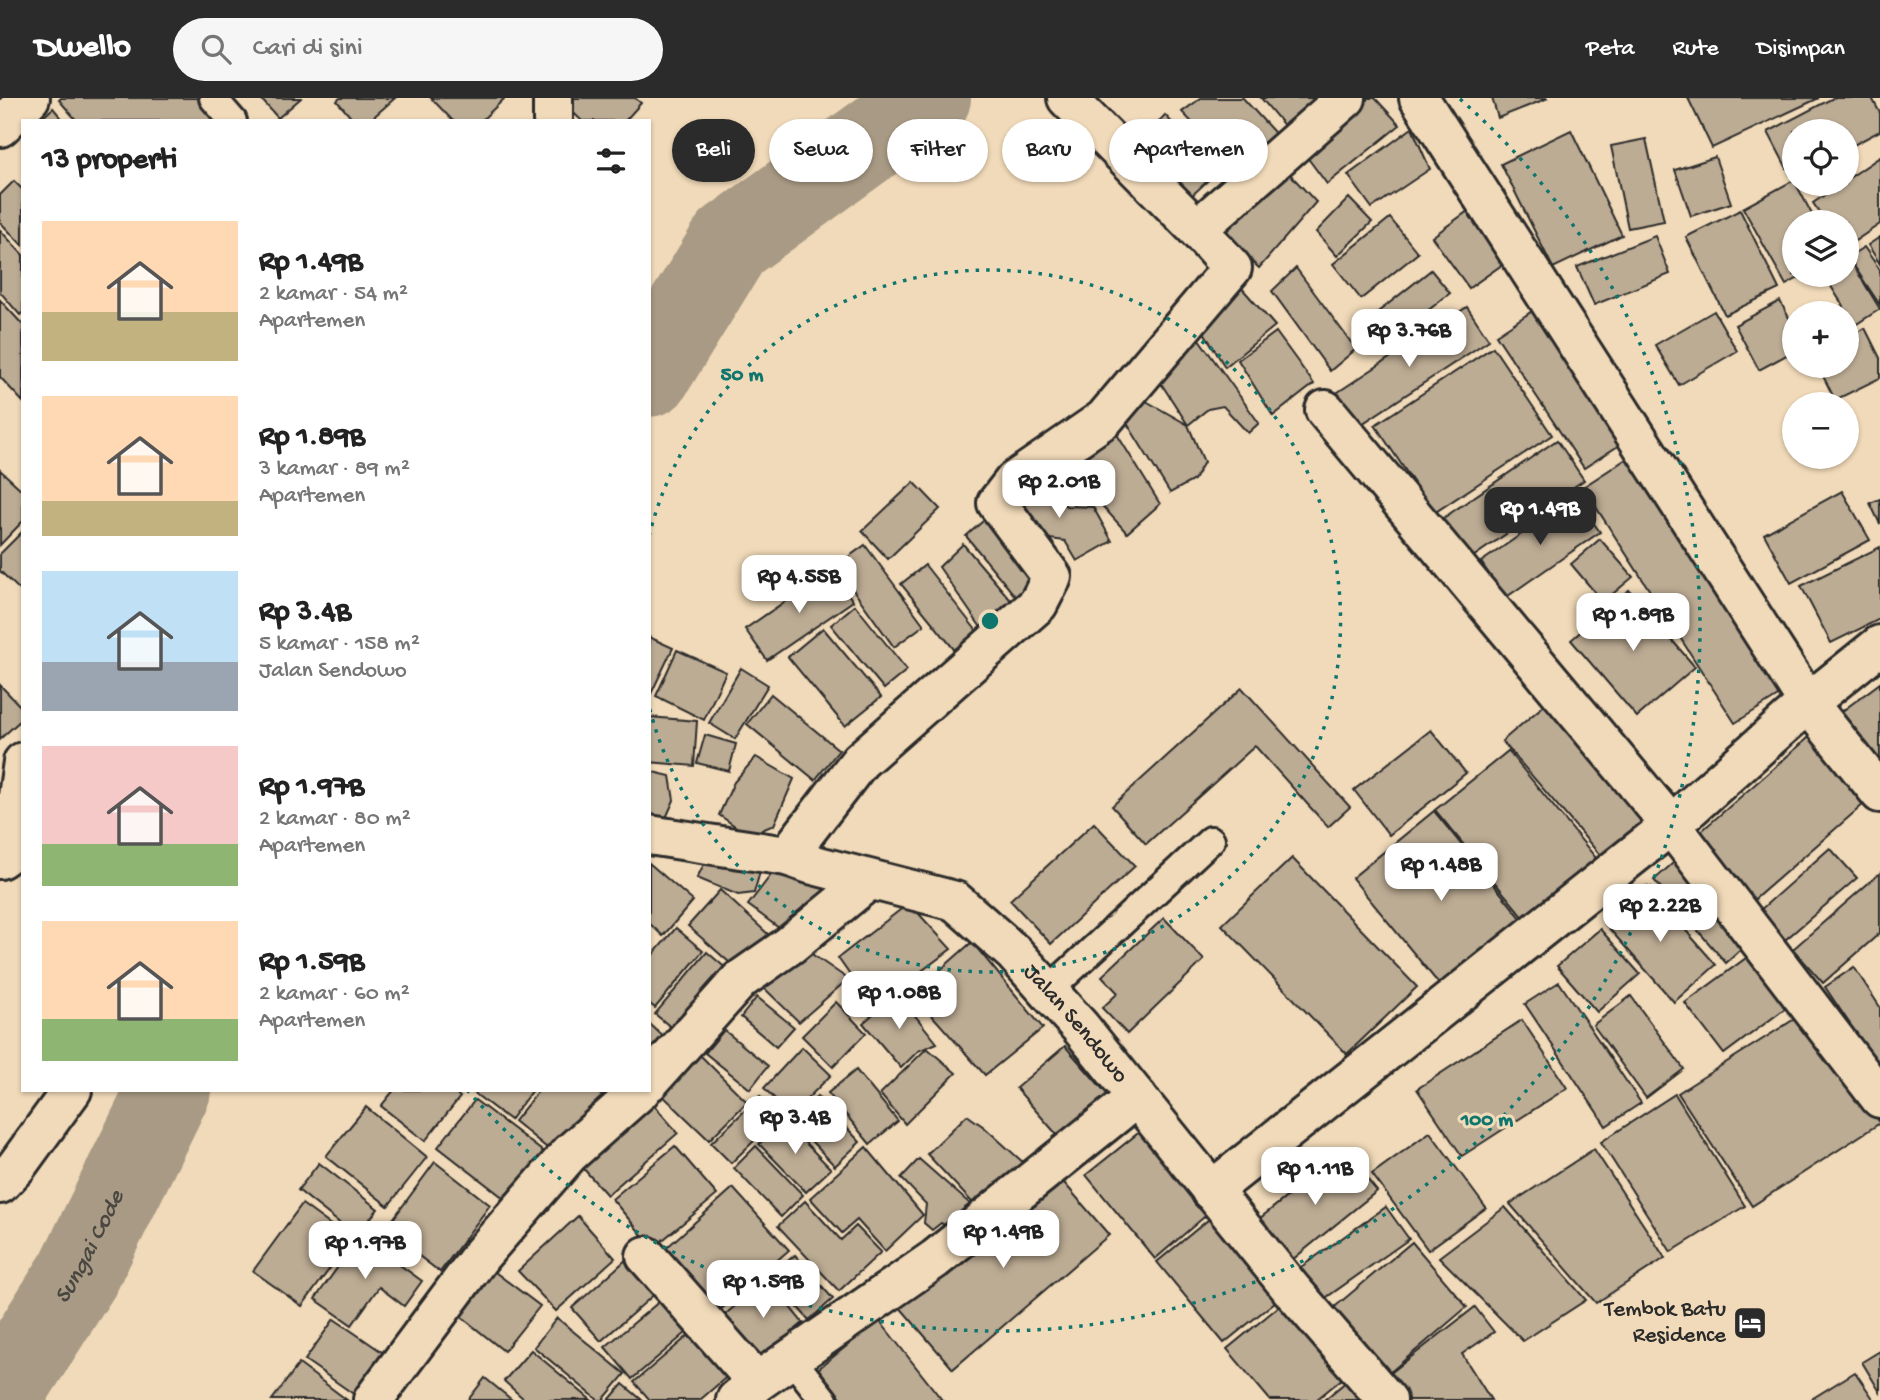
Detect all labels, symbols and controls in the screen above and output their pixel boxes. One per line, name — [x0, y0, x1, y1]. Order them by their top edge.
search box — [173, 18, 663, 81]
text: Dwello — [35, 30, 131, 68]
icon: search — [197, 30, 235, 68]
text: Cari di sini — [253, 34, 363, 65]
text: Peta — [1586, 35, 1635, 64]
text: Rute — [1673, 35, 1719, 64]
text: Disimpan — [1757, 35, 1845, 64]
chip: Beli — [672, 119, 755, 182]
chip: Sewa — [769, 119, 873, 182]
chip: Filter — [887, 119, 988, 182]
chip: Baru — [1002, 119, 1095, 182]
chip: Apartemen — [1109, 119, 1268, 182]
map controls — [1782, 119, 1859, 469]
button: locate — [1782, 119, 1859, 196]
icon: filters — [592, 142, 630, 180]
text: 13 properti — [42, 144, 177, 179]
button: layers — [1782, 210, 1859, 287]
text: Rp 1.49B — [259, 246, 363, 281]
icon: home — [98, 249, 182, 333]
text: 2 kamar · 54 m² — [259, 281, 408, 308]
button: + — [1782, 301, 1859, 378]
text: Apartemen — [259, 308, 365, 335]
pin: Rp 3.76B — [1337, 310, 1481, 369]
text: Rp 3.76B — [1367, 318, 1451, 345]
text: 50 m — [721, 364, 764, 389]
button: − — [1782, 392, 1859, 469]
text: Rp 1.89B — [259, 421, 365, 456]
icon: home — [98, 424, 182, 508]
text: 3 kamar · 89 m² — [259, 456, 410, 483]
pin: Rp 2.01B — [987, 460, 1131, 520]
text: Rp 2.01B — [1018, 469, 1100, 496]
text: Apartemen — [259, 483, 365, 510]
pin: Rp 1.49B — [1468, 488, 1612, 547]
text: Rp 1.49B — [1500, 496, 1580, 523]
pin: Rp 4.55B — [727, 556, 871, 615]
text: Rp 4.55B — [758, 564, 840, 591]
pin: Rp 1.89B — [1561, 594, 1705, 653]
text: Rp 3.4B — [259, 596, 351, 631]
icon: home — [98, 599, 182, 683]
text: Rp 1.89B — [1592, 602, 1674, 629]
centre of rings — [978, 609, 1002, 633]
text: 5 kamar · 158 m² — [259, 631, 420, 658]
text: Jalan Sendowo — [259, 658, 407, 685]
text: Rp 1.97B — [259, 771, 364, 806]
icon: home — [98, 774, 182, 858]
text: 2 kamar · 80 m² — [259, 806, 411, 833]
text: Apartemen — [259, 833, 365, 860]
pin: Rp 1.48B — [1369, 844, 1513, 903]
text: Rp 1.48B — [1401, 852, 1481, 879]
pin: Rp 2.22B — [1588, 884, 1732, 944]
text: Rp 2.22B — [1619, 893, 1701, 920]
text: Rp 1.59B — [259, 946, 364, 981]
icon: home — [98, 949, 182, 1033]
street label: Jalan Sendowo — [1017, 959, 1134, 1089]
pin: Rp 1.08B — [827, 972, 971, 1031]
text: Rp 1.08B — [858, 980, 940, 1007]
text: 2 kamar · 60 m² — [259, 981, 410, 1008]
text: Apartemen — [259, 1008, 365, 1035]
pin: Rp 3.4B — [730, 1096, 860, 1156]
text: Rp 3.4B — [760, 1105, 830, 1132]
text: 100 m — [1460, 1109, 1513, 1134]
pin: Rp 1.11B — [1243, 1148, 1387, 1207]
text: Rp 1.11B — [1277, 1156, 1353, 1183]
water label: Sungai Code — [49, 1185, 132, 1309]
pin: Rp 1.49B — [931, 1210, 1075, 1270]
text: Rp 1.49B — [963, 1219, 1043, 1246]
pin: Rp 1.97B — [293, 1222, 437, 1281]
text: Rp 1.97B — [325, 1230, 405, 1257]
pin: Rp 1.59B — [691, 1260, 835, 1320]
text: Rp 1.59B — [723, 1269, 803, 1296]
place label: Tembok Batu Residence — [1602, 1297, 1727, 1350]
hotel icon: Tembok Batu Residence — [1731, 1304, 1769, 1342]

